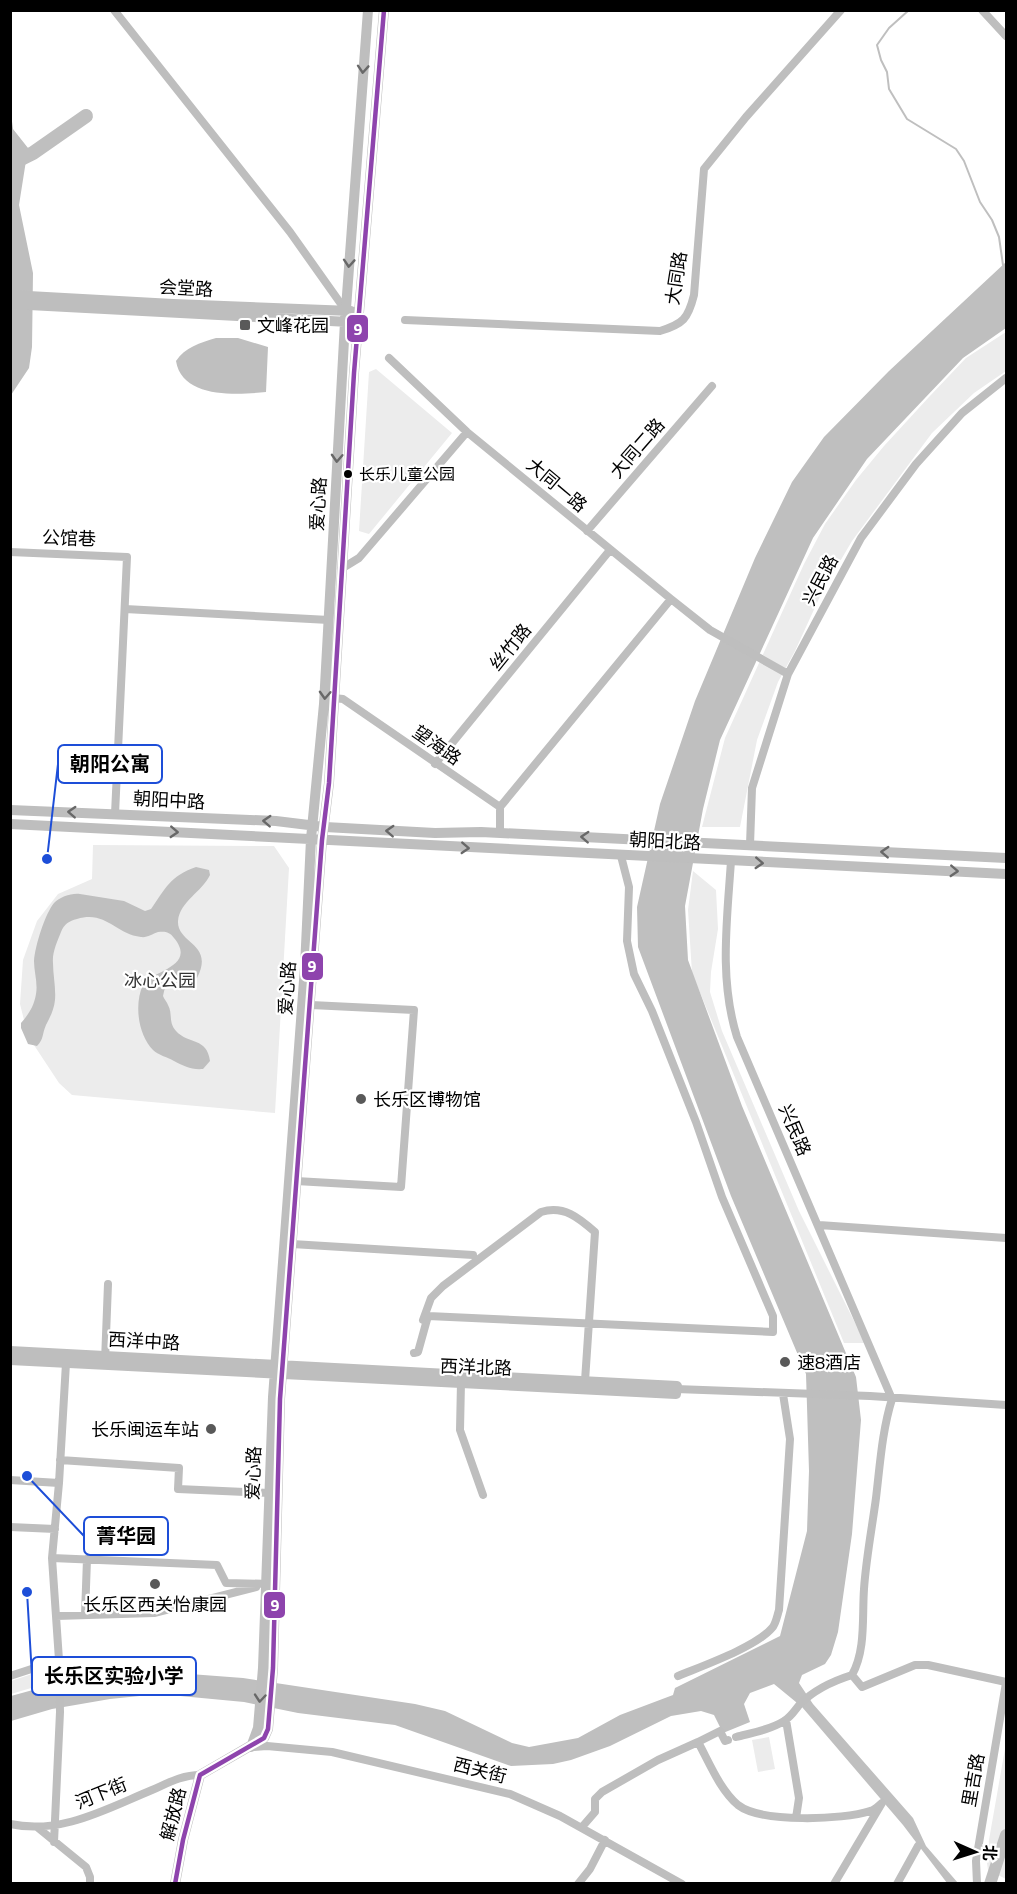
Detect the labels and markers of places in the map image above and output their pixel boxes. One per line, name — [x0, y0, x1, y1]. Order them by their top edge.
place label: 文峰花园 — [257, 312, 329, 339]
marker: 文峰花园 — [238, 318, 252, 332]
place label: 长乐儿童公园 — [359, 462, 455, 486]
marker: 长乐儿童公园 — [342, 468, 354, 480]
callout: 朝阳公寓 — [58, 745, 162, 783]
place label: 长乐区博物馆 — [373, 1086, 481, 1113]
marker: 长乐区博物馆 — [354, 1092, 368, 1106]
place label: 速8酒店 — [797, 1349, 861, 1376]
marker: 速8酒店 — [778, 1355, 792, 1369]
place label: 长乐闽运车站 — [91, 1416, 199, 1443]
marker: 长乐闽运车站 — [204, 1422, 218, 1436]
callout: 菁华园 — [84, 1517, 168, 1555]
marker: 长乐区西关怡康园 — [148, 1577, 162, 1591]
place label: 长乐区西关怡康园 — [83, 1591, 227, 1618]
callout: 长乐区实验小学 — [32, 1657, 196, 1695]

